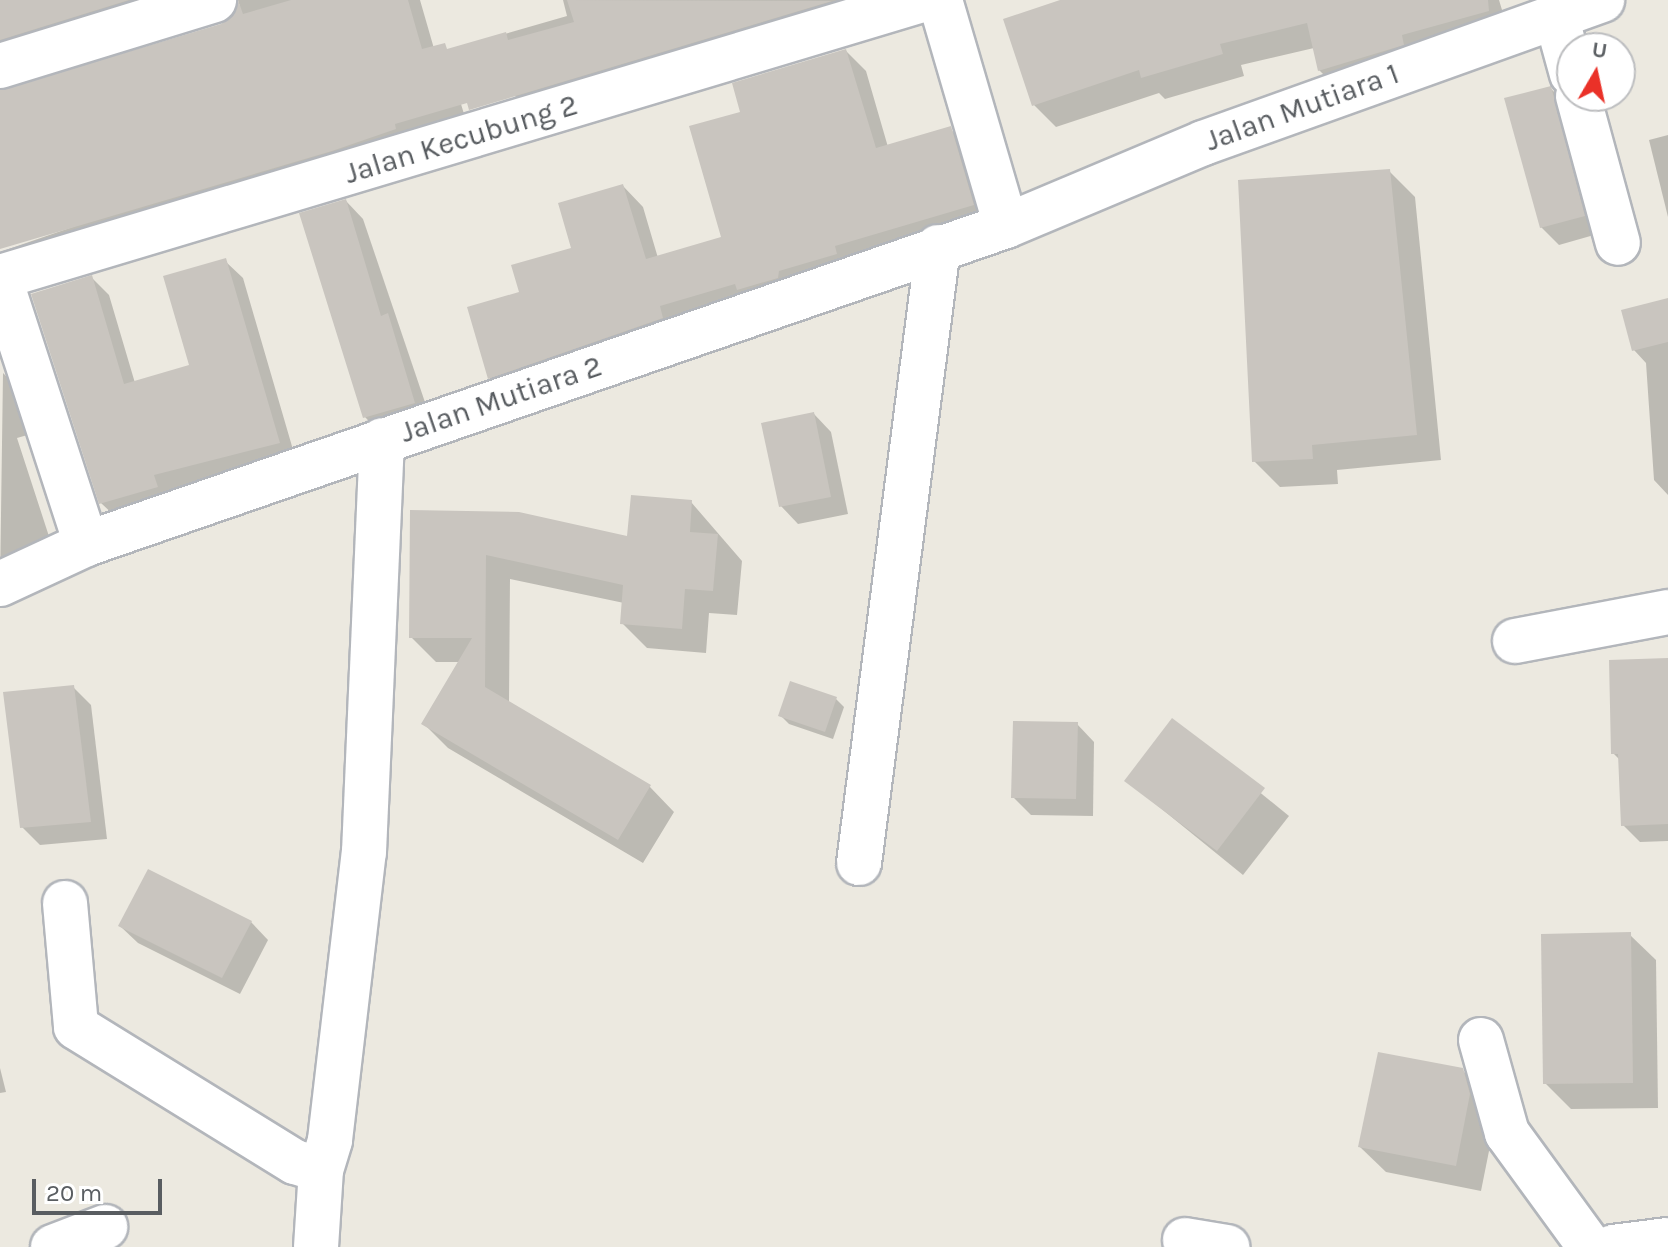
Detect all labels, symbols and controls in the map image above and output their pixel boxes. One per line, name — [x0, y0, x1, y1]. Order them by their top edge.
north arrow — [1556, 32, 1636, 112]
text: U — [1590, 36, 1609, 64]
street label: Jalan Mutiara 1 — [1200, 55, 1404, 159]
street label: Jalan Kecubung 2 — [340, 86, 582, 192]
street label: Jalan Mutiara 2 — [395, 348, 607, 450]
scale bar — [36, 1163, 166, 1213]
text: 20 m — [46, 1179, 102, 1207]

